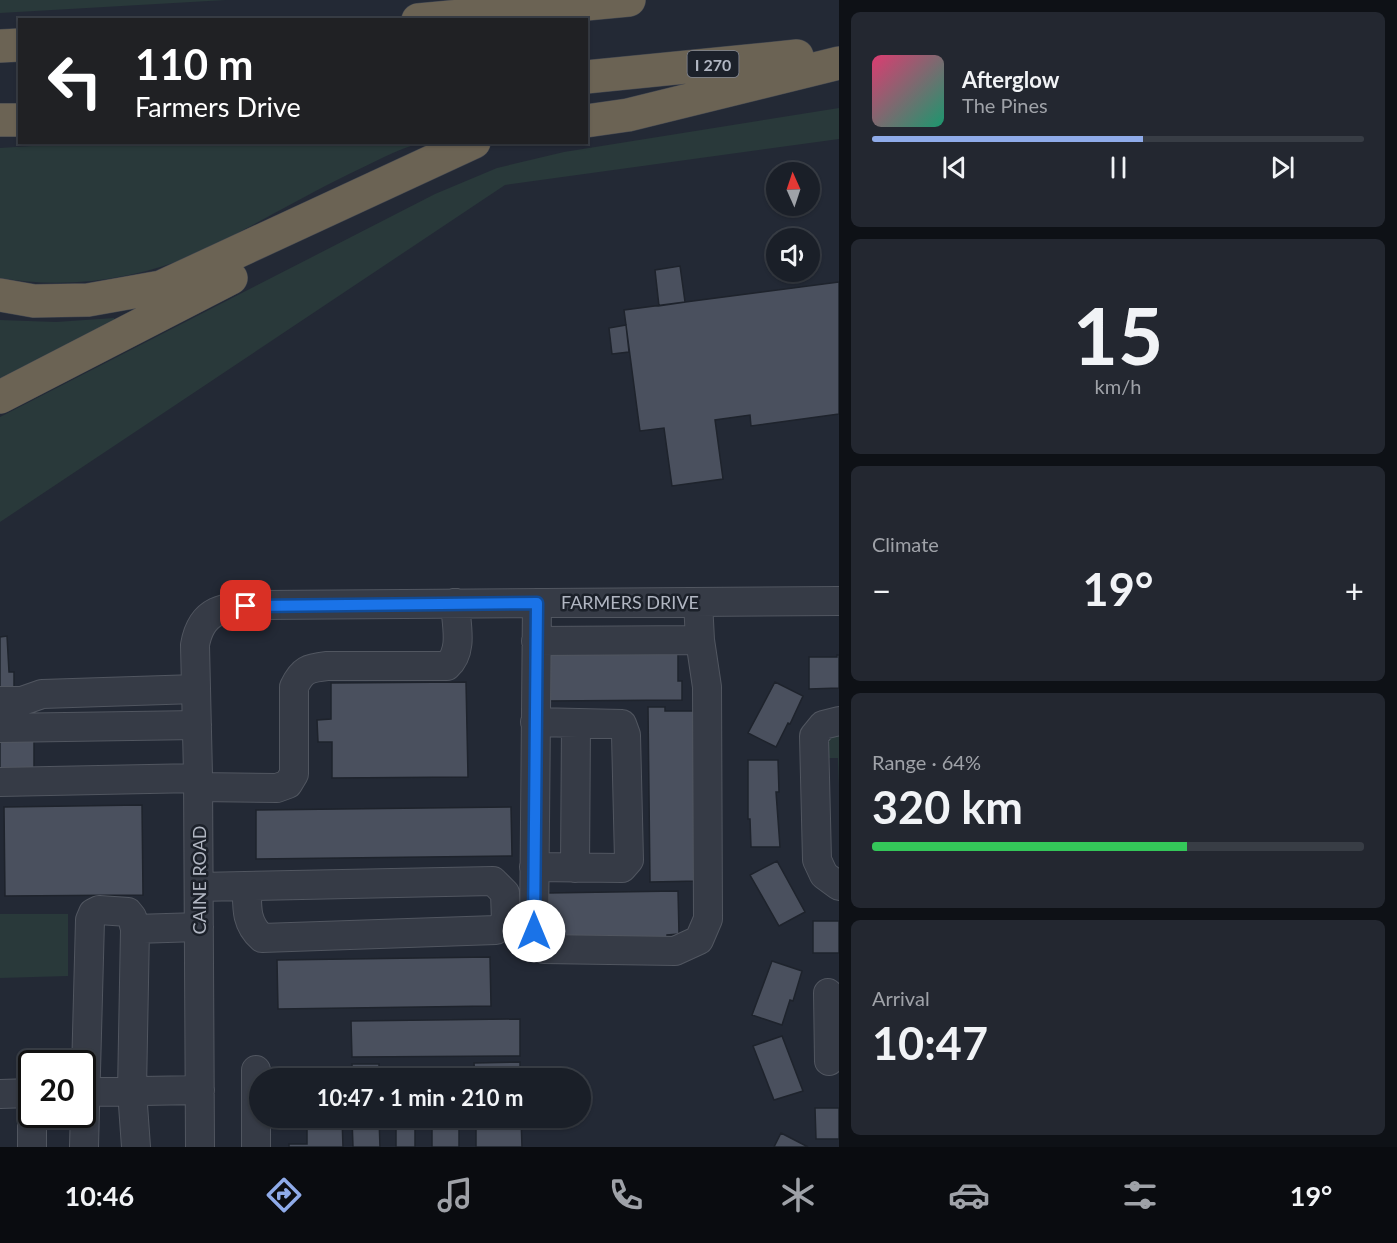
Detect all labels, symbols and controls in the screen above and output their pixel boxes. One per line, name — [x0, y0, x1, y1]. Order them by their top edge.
text: 110 m — [135, 39, 253, 89]
icon: left — [36, 42, 114, 120]
road number: I 270 — [688, 51, 738, 77]
text: Afterglow — [962, 66, 1059, 93]
text: Farmers Drive — [135, 90, 301, 123]
text: The Pines — [962, 93, 1048, 117]
icon: previous — [938, 151, 971, 184]
icon: pause — [1102, 151, 1135, 184]
icon: next — [1266, 151, 1299, 184]
north arrow — [766, 162, 820, 216]
map controls — [766, 162, 820, 282]
button: sound — [766, 228, 820, 282]
text: 15 — [1073, 288, 1163, 382]
text: km/h — [1095, 374, 1141, 398]
text: Climate — [872, 532, 939, 556]
text: 19° — [1083, 562, 1153, 616]
text: − — [872, 570, 891, 610]
text: + — [1345, 570, 1364, 610]
pin — [220, 580, 271, 631]
icon: arrive — [229, 589, 262, 622]
street label: FARMERS DRIVE — [561, 591, 699, 613]
text: Range · 64% — [872, 750, 981, 774]
text: 320 km — [872, 780, 1023, 834]
street label: CAINE ROAD — [188, 825, 210, 935]
position arrow — [502, 899, 566, 963]
text: Arrival — [872, 986, 930, 1010]
text: 10:47 — [872, 1016, 988, 1070]
speed limit sign: 20 — [18, 1050, 96, 1128]
text: 10:47 · 1 min · 210 m — [317, 1084, 523, 1111]
icon: directions — [263, 1174, 305, 1216]
icon: music — [434, 1174, 476, 1216]
icon: phone — [605, 1174, 647, 1216]
icon: climate — [777, 1174, 819, 1216]
icon: car — [948, 1174, 990, 1216]
icon: filters — [1119, 1174, 1161, 1216]
text: 10:46 — [65, 1179, 134, 1212]
text: 19° — [1290, 1179, 1332, 1212]

